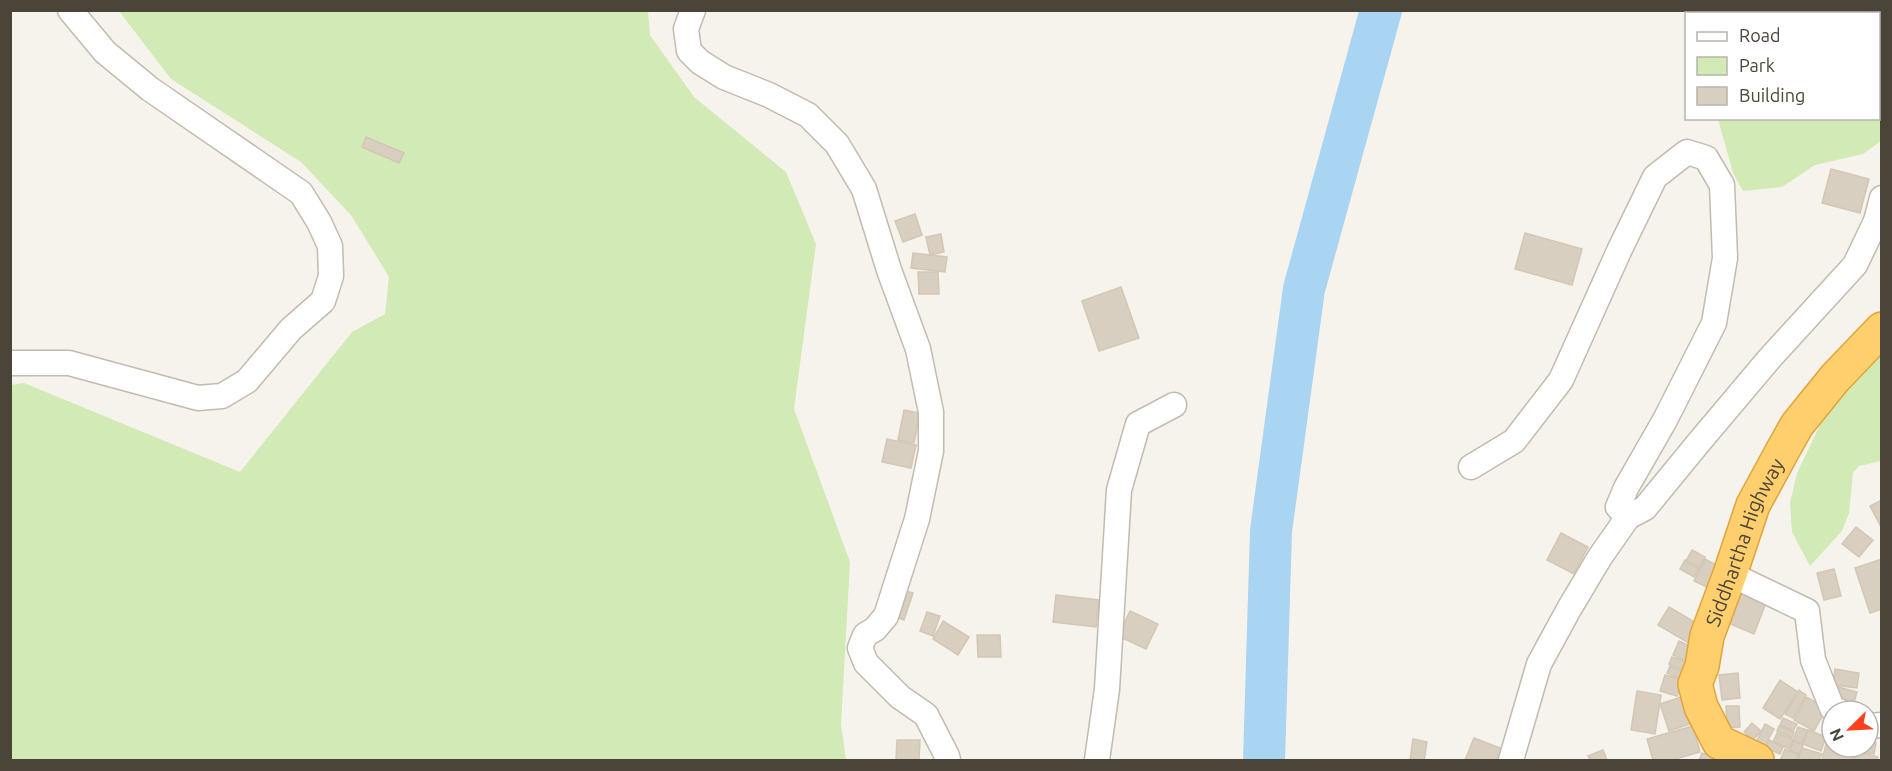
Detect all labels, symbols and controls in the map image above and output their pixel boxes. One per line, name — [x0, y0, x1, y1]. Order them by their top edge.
legend — [1685, 12, 1880, 120]
text: Road — [1739, 25, 1781, 45]
text: Park — [1739, 55, 1775, 75]
text: Building — [1739, 85, 1805, 105]
street label: Siddhartha Highway — [1700, 454, 1788, 629]
north arrow — [1820, 699, 1880, 759]
text: N — [1826, 726, 1847, 744]

